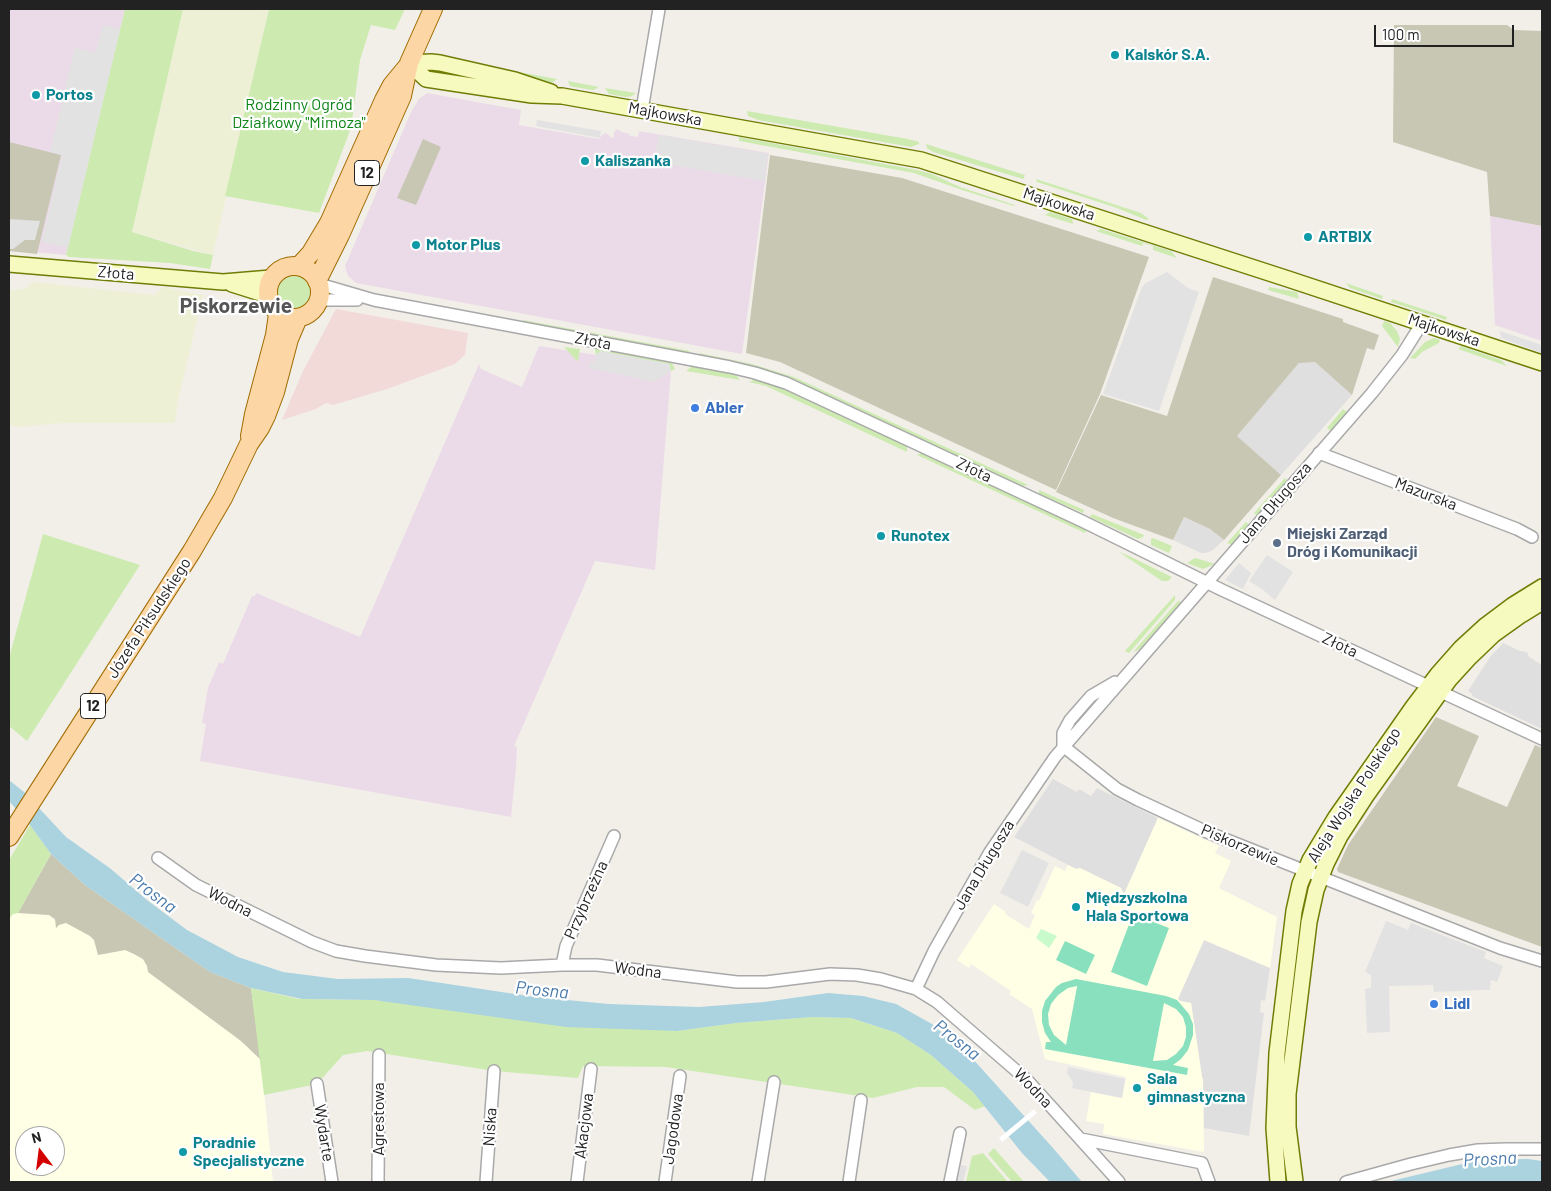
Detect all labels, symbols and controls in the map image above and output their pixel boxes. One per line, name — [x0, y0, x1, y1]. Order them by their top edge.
scale bar — [1376, 15, 1516, 47]
text: 100 m — [1382, 25, 1420, 43]
place label: Kalskór S.A. — [1125, 45, 1210, 65]
marker: Kalskór S.A. — [1109, 49, 1121, 61]
place label: Portos — [46, 85, 93, 105]
marker: Portos — [30, 89, 42, 101]
park label: Rodzinny Ogród Działkowy "Mimoza" — [232, 95, 366, 133]
street label: Majkowska — [627, 98, 703, 130]
place label: Kaliszanka — [595, 151, 671, 171]
marker: Kaliszanka — [579, 155, 591, 167]
road number: 12 — [354, 160, 380, 186]
street label: Majkowska — [1021, 183, 1097, 225]
place label: ARTBIX — [1318, 227, 1372, 247]
marker: ARTBIX — [1302, 231, 1314, 243]
place label: Motor Plus — [426, 235, 501, 255]
marker: Motor Plus — [410, 239, 422, 251]
street label: Złota — [97, 262, 135, 284]
district label: Piskorzewie — [180, 293, 292, 319]
street label: Majkowska — [1406, 309, 1482, 351]
street label: Złota — [573, 328, 613, 354]
place label: Abler — [705, 398, 744, 418]
marker: Abler — [689, 402, 701, 414]
street label: Złota — [953, 454, 995, 486]
street label: Jana Długosza — [1234, 458, 1316, 548]
street label: Mazurska — [1392, 473, 1460, 515]
place label: Miejski Zarząd Dróg i Komunikacji — [1287, 524, 1418, 562]
place label: Runotex — [891, 526, 950, 546]
marker: Runotex — [875, 530, 887, 542]
marker: Miejski Zarząd Dróg i Komunikacji — [1271, 537, 1283, 549]
street label: Józefa Piłsudskiego — [103, 554, 195, 682]
street label: Złota — [1319, 629, 1361, 661]
road number: 12 — [80, 694, 106, 718]
street label: Aleja Wojska Polskiego — [1303, 724, 1405, 866]
street label: Jana Długosza — [950, 817, 1018, 913]
street label: Piskorzewie — [1198, 820, 1282, 870]
street label: Przybrzeżna — [560, 858, 612, 942]
water label: Prosna — [125, 868, 181, 918]
street label: Wodna — [204, 883, 256, 921]
place label: Międzyszkolna Hala Sportowa — [1086, 888, 1189, 926]
marker: Międzyszkolna Hala Sportowa — [1070, 901, 1082, 913]
street label: Wodna — [613, 958, 663, 982]
water label: Prosna — [514, 976, 570, 1004]
place label: Lidl — [1444, 994, 1470, 1014]
marker: Lidl — [1428, 998, 1440, 1010]
water label: Prosna — [929, 1015, 985, 1065]
street label: Wodna — [1010, 1064, 1056, 1112]
place label: Sala gimnastyczna — [1147, 1069, 1245, 1107]
street label: Agrestowa — [369, 1082, 389, 1156]
marker: Sala gimnastyczna — [1131, 1082, 1143, 1094]
street label: Akacjowa — [570, 1092, 598, 1160]
street label: Jagodowa — [659, 1092, 687, 1166]
street label: Wydarte — [310, 1103, 338, 1163]
street label: Niska — [479, 1107, 501, 1147]
north arrow — [15, 1126, 65, 1176]
text: N — [30, 1128, 43, 1146]
place label: Poradnie Specjalistyczne — [193, 1133, 305, 1171]
marker: Poradnie Specjalistyczne — [177, 1146, 189, 1158]
water label: Prosna — [1463, 1147, 1517, 1171]

